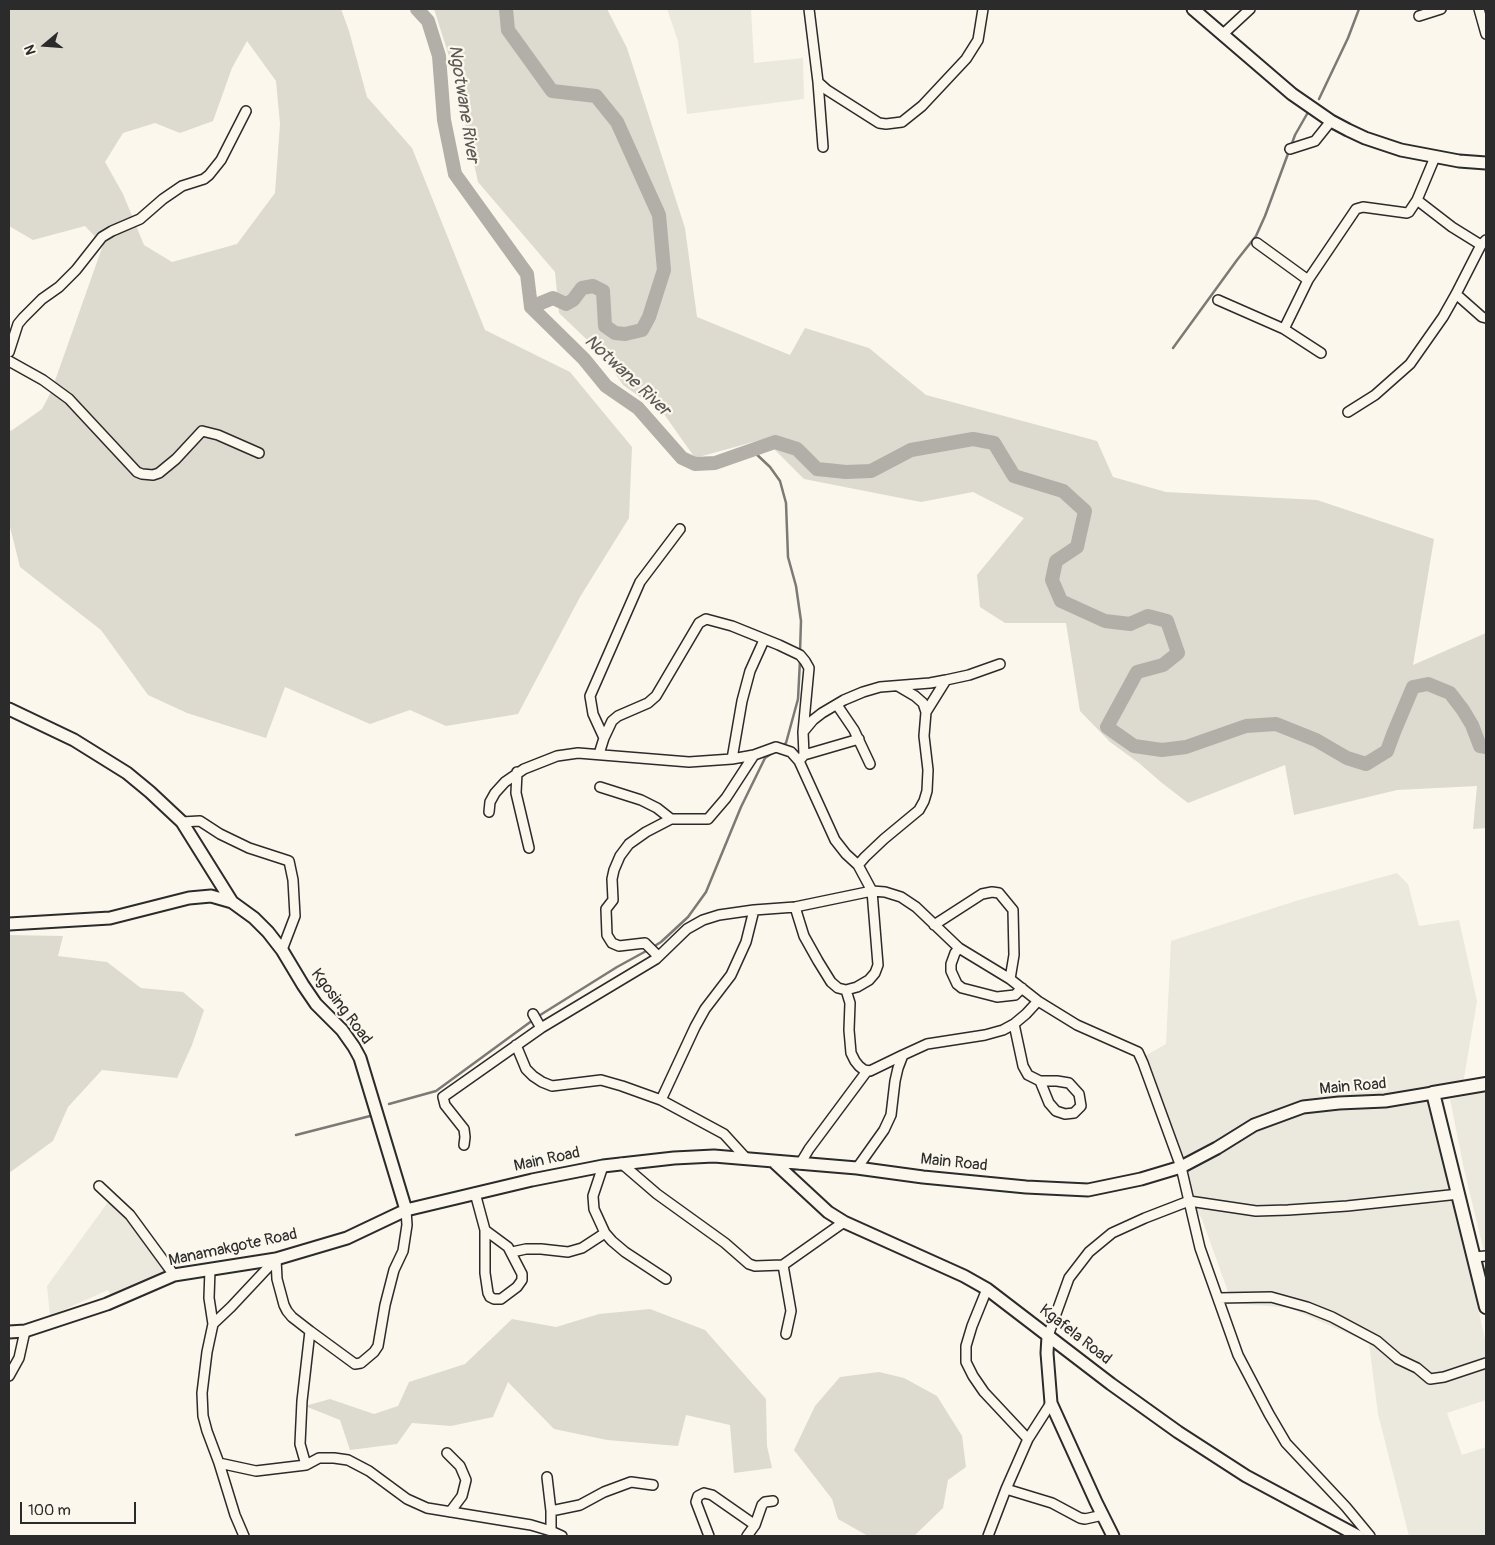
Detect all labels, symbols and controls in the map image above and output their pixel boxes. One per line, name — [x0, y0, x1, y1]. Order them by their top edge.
north arrow — [20, 20, 70, 70]
text: N — [21, 43, 40, 57]
water label: Ngotwane River — [443, 44, 483, 164]
water label: Notwane River — [580, 331, 674, 421]
street label: Kgosing Road — [306, 965, 376, 1049]
street label: Main Road — [1319, 1075, 1387, 1099]
street label: Main Road — [512, 1144, 582, 1176]
street label: Main Road — [920, 1150, 988, 1176]
street label: Manamakgote Road — [167, 1225, 299, 1271]
street label: Kgafela Road — [1035, 1301, 1115, 1369]
scale bar — [22, 1492, 139, 1524]
text: 100 m — [28, 1501, 71, 1520]

